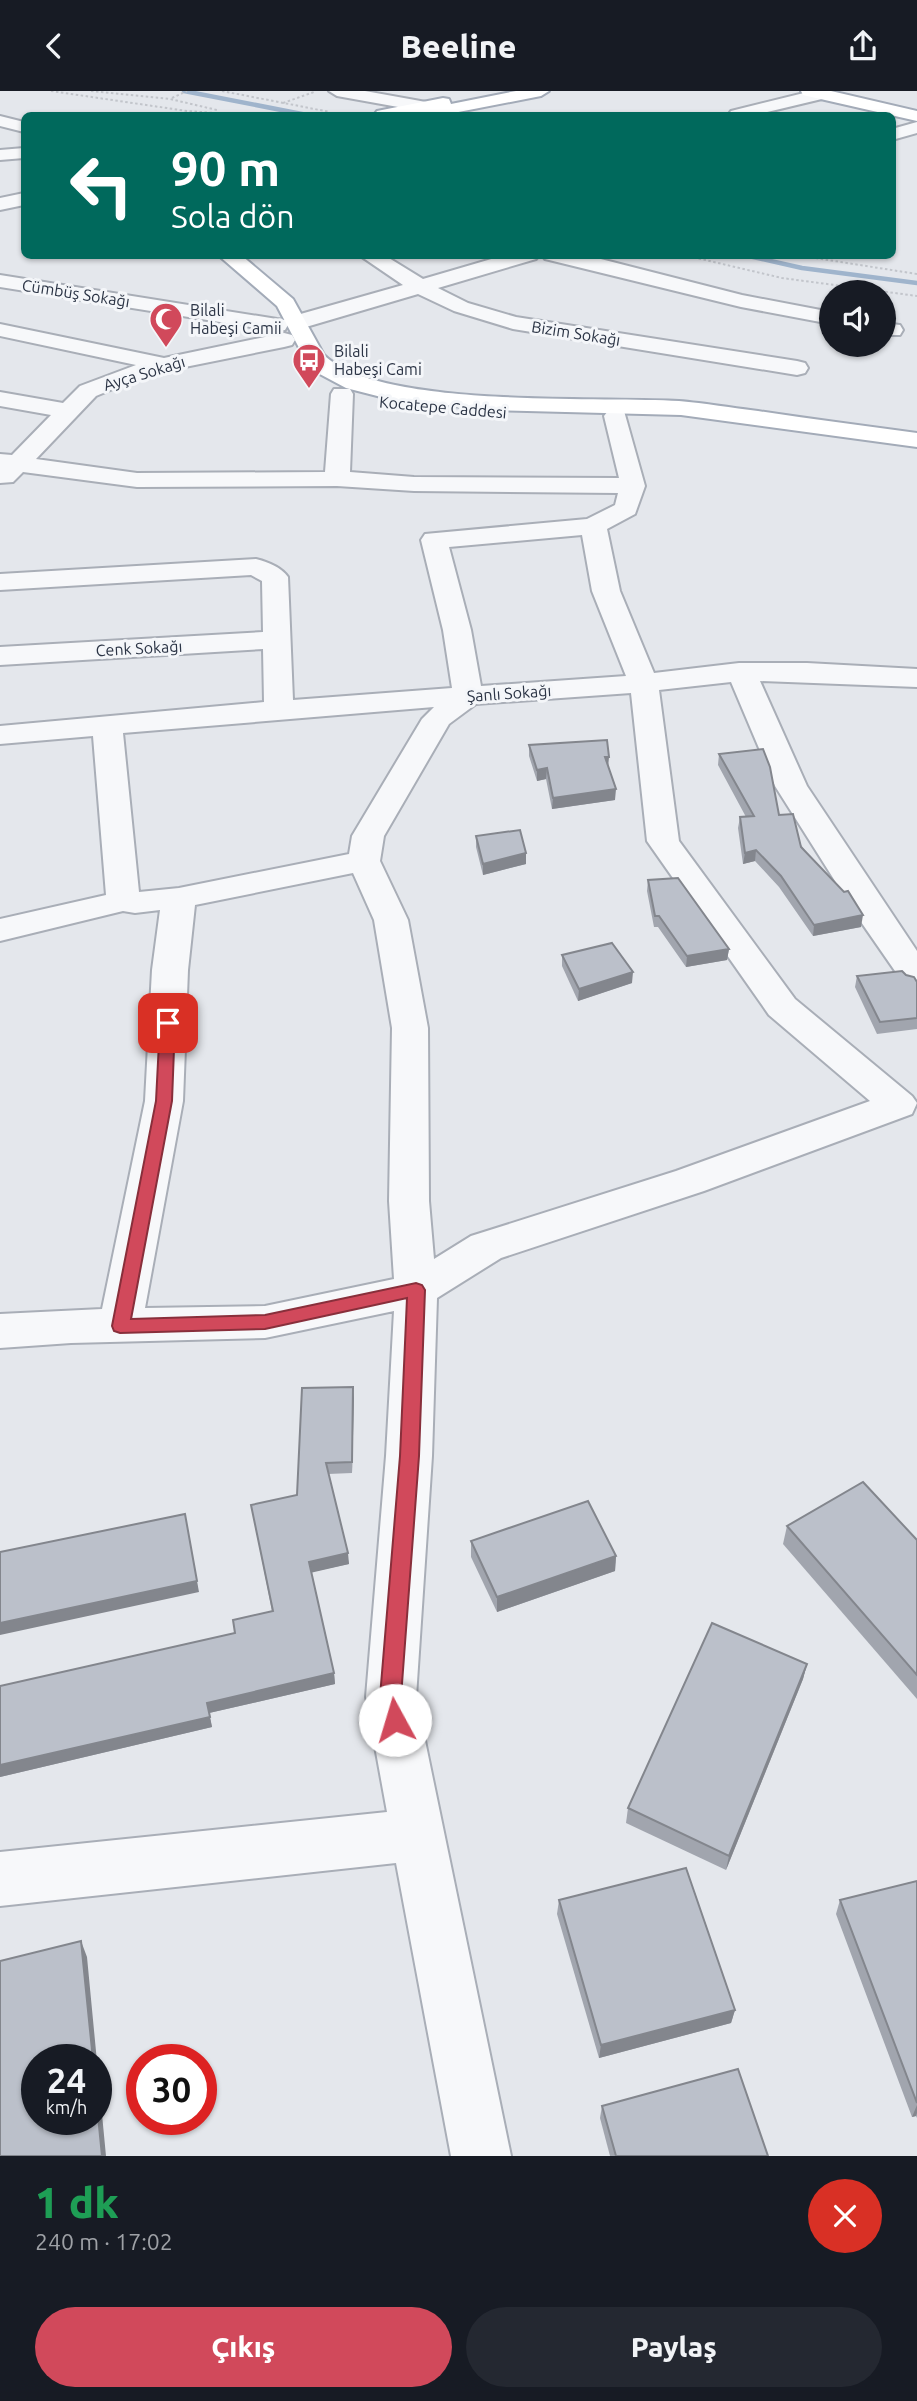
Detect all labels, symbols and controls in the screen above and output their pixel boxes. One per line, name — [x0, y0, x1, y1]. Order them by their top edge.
icon: back — [35, 27, 73, 65]
icon: share — [844, 27, 882, 65]
text: Beeline — [401, 28, 516, 64]
icon: left — [56, 140, 147, 231]
text: 90 m — [171, 140, 280, 195]
text: Sola dön — [171, 198, 294, 234]
street label: Cümbüş Sokağı — [21, 276, 131, 310]
map controls — [819, 280, 896, 357]
button: sound — [819, 280, 896, 357]
mosque icon: Bilali Habeşi Camii — [147, 300, 185, 349]
place label: Bilali Habeşi Camii — [190, 301, 282, 337]
street label: Bizim Sokağı — [530, 317, 622, 349]
bus stop icon: Bilali Habeşi Cami — [290, 341, 328, 390]
place label: Bilali Habeşi Cami — [334, 342, 422, 378]
street label: Ayça Sokağı — [101, 352, 187, 394]
street label: Kocatepe Caddesi — [379, 392, 507, 422]
street label: Cenk Sokağı — [95, 637, 183, 659]
street label: Şanlı Sokağı — [466, 681, 552, 705]
pin — [138, 993, 198, 1053]
icon: arrive — [149, 1004, 187, 1042]
position arrow — [358, 1683, 432, 1757]
speed limit sign: 30 — [126, 2044, 217, 2135]
text: 24 — [47, 2060, 86, 2100]
text: km/h — [46, 2097, 87, 2117]
text: 1 dk — [35, 2179, 118, 2226]
button: close — [808, 2179, 882, 2253]
text: 240 m · 17:02 — [35, 2229, 173, 2254]
button: Çıkış — [35, 2307, 452, 2387]
button: Paylaş — [466, 2307, 882, 2387]

